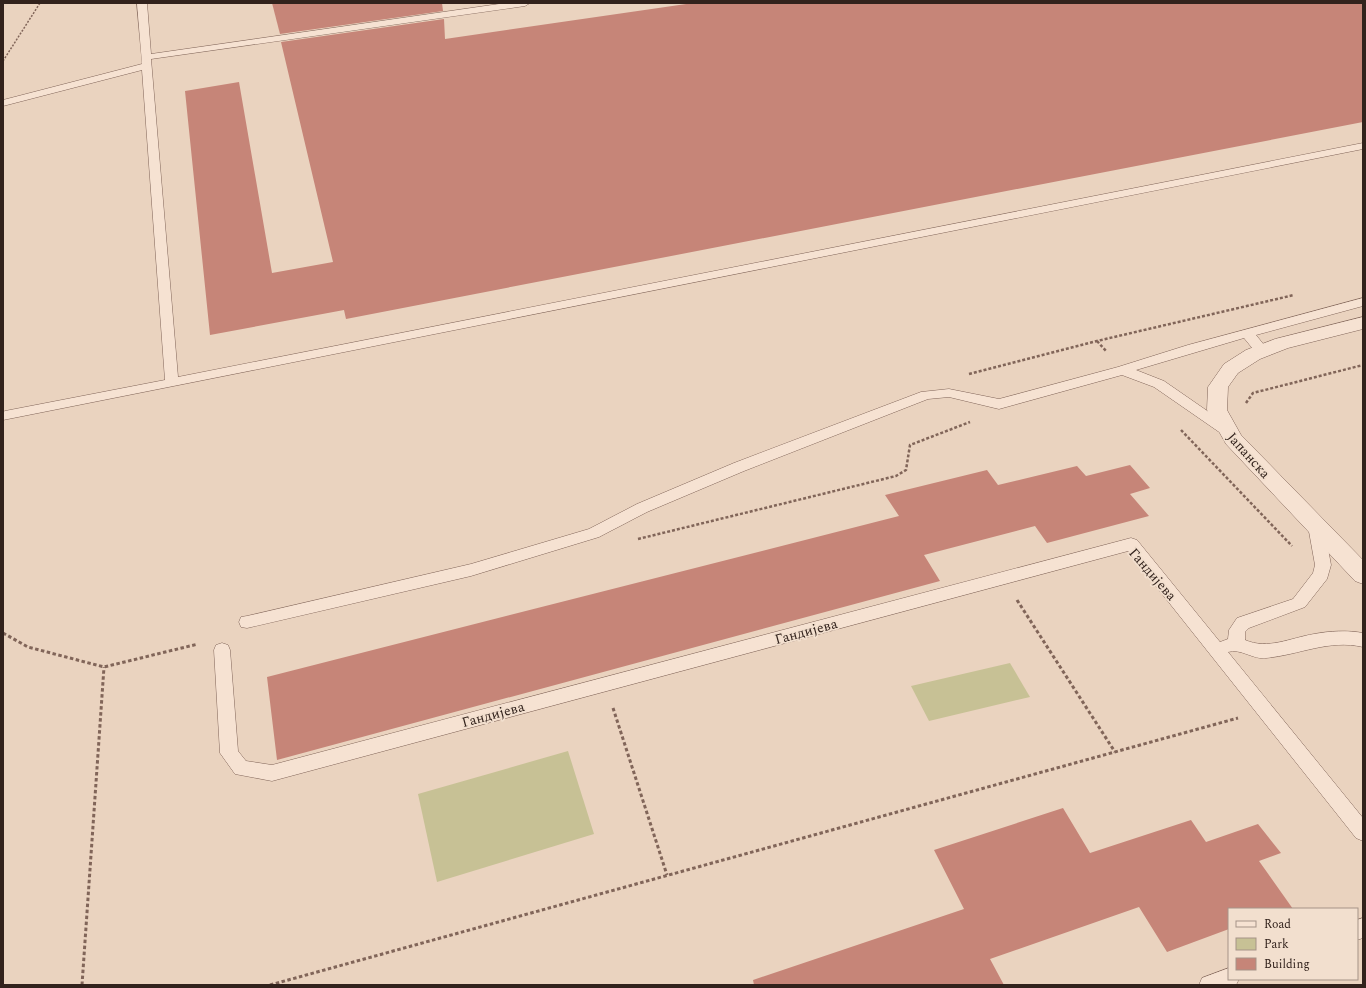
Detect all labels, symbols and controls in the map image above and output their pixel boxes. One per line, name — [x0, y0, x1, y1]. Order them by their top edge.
street label: Јапанска — [1222, 427, 1275, 483]
street label: Гандијева — [1124, 543, 1182, 606]
street label: Гандијева — [772, 613, 840, 650]
street label: Гандијева — [459, 696, 527, 733]
legend — [1228, 908, 1358, 980]
text: Road — [1264, 915, 1291, 934]
text: Park — [1264, 935, 1289, 954]
text: Building — [1264, 955, 1310, 974]

